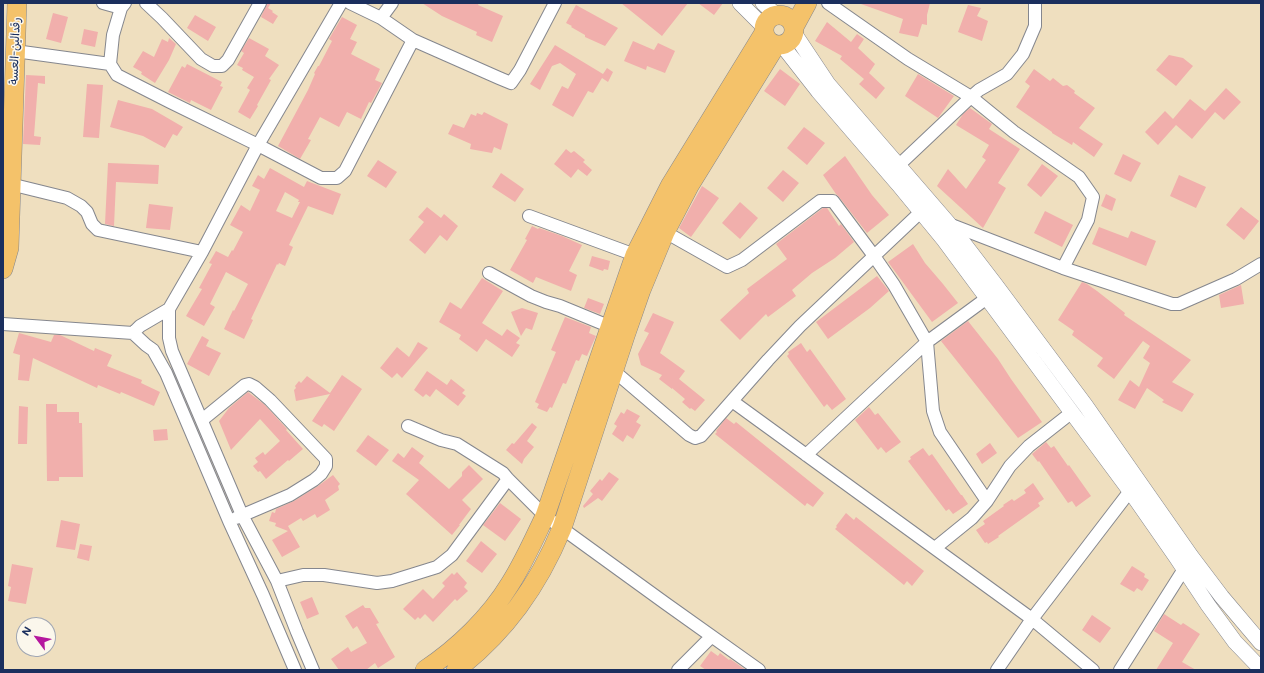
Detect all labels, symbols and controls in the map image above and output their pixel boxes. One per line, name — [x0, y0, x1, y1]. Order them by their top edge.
street label: رقدالين-العسة — [7, 17, 23, 85]
north arrow — [16, 617, 56, 657]
text: N — [18, 623, 35, 638]

